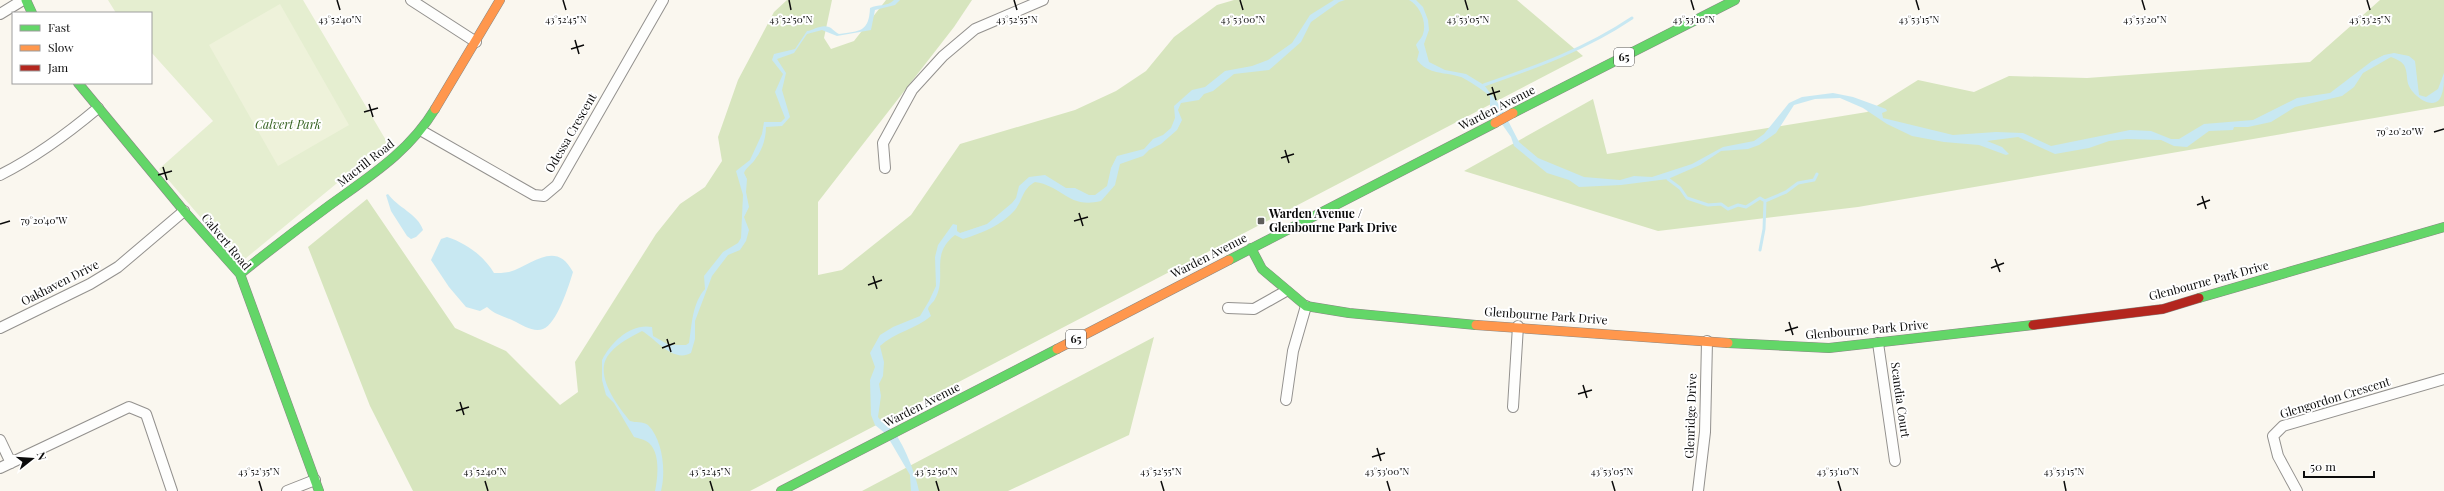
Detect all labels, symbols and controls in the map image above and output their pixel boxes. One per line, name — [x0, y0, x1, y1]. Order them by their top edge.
legend — [12, 12, 152, 84]
text: 43°52'40"N — [318, 12, 362, 26]
text: 43°52'45"N — [545, 12, 587, 26]
text: 43°52'50"N — [769, 12, 813, 26]
text: 43°52'55"N — [996, 12, 1038, 26]
text: 43°53'00"N — [1221, 12, 1265, 26]
text: 43°53'05"N — [1447, 12, 1489, 26]
text: 43°53'10"N — [1673, 12, 1715, 26]
text: 43°53'15"N — [1899, 12, 1939, 26]
text: 43°53'20"N — [2123, 12, 2167, 26]
text: 43°53'25"N — [2349, 12, 2391, 26]
text: Fast — [48, 19, 71, 35]
text: Slow — [48, 39, 74, 55]
road number: 65 — [1614, 48, 1634, 66]
text: Jam — [47, 59, 69, 75]
street label: Warden Avenue — [1455, 81, 1537, 134]
street label: Odessa Crescent — [541, 89, 600, 175]
park label: Calvert Park — [255, 116, 321, 132]
text: 79°20'20"W — [2376, 124, 2425, 138]
street label: Macrill Road — [334, 135, 397, 190]
place label: Warden Avenue / Glenbourne Park Drive — [1268, 205, 1397, 235]
street label: Calvert Road — [198, 210, 255, 273]
text: 79°20'40"W — [21, 213, 68, 227]
marker: Warden Avenue / Glenbourne Park Drive — [1256, 216, 1266, 226]
street label: Warden Avenue — [1167, 229, 1249, 282]
street label: Oakhaven Drive — [18, 256, 101, 309]
street label: Glenbourne Park Drive — [2147, 256, 2271, 304]
street label: Glenbourne Park Drive — [1484, 303, 1608, 327]
street label: Glenbourne Park Drive — [1805, 316, 1929, 342]
road number: 65 — [1066, 330, 1086, 348]
street label: Scandia Court — [1888, 361, 1914, 439]
street label: Glengordon Crescent — [2278, 372, 2393, 421]
street label: Glenridge Drive — [1681, 373, 1699, 459]
street label: Warden Avenue — [880, 378, 962, 431]
north arrow — [12, 439, 52, 479]
text: N — [34, 450, 50, 462]
scale bar — [2304, 453, 2374, 479]
text: 50 m — [2310, 458, 2336, 474]
text: 43°52'35"N — [238, 464, 280, 478]
text: 43°52'40"N — [463, 464, 507, 478]
text: 43°52'45"N — [689, 464, 731, 478]
text: 43°52'50"N — [914, 464, 958, 478]
text: 43°52'55"N — [1140, 464, 1182, 478]
text: 43°53'00"N — [1365, 464, 1409, 478]
text: 43°53'05"N — [1591, 464, 1633, 478]
text: 43°53'10"N — [1817, 464, 1859, 478]
text: 43°53'15"N — [2044, 464, 2084, 478]

